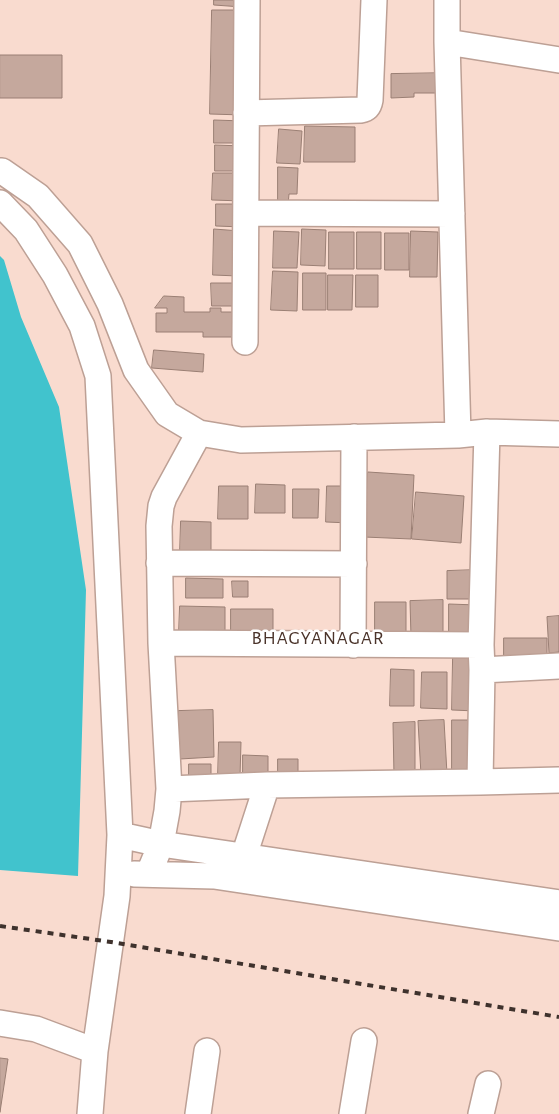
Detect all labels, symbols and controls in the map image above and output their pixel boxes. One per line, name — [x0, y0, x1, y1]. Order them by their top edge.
district label: BHAGYANAGAR — [250, 627, 386, 649]

